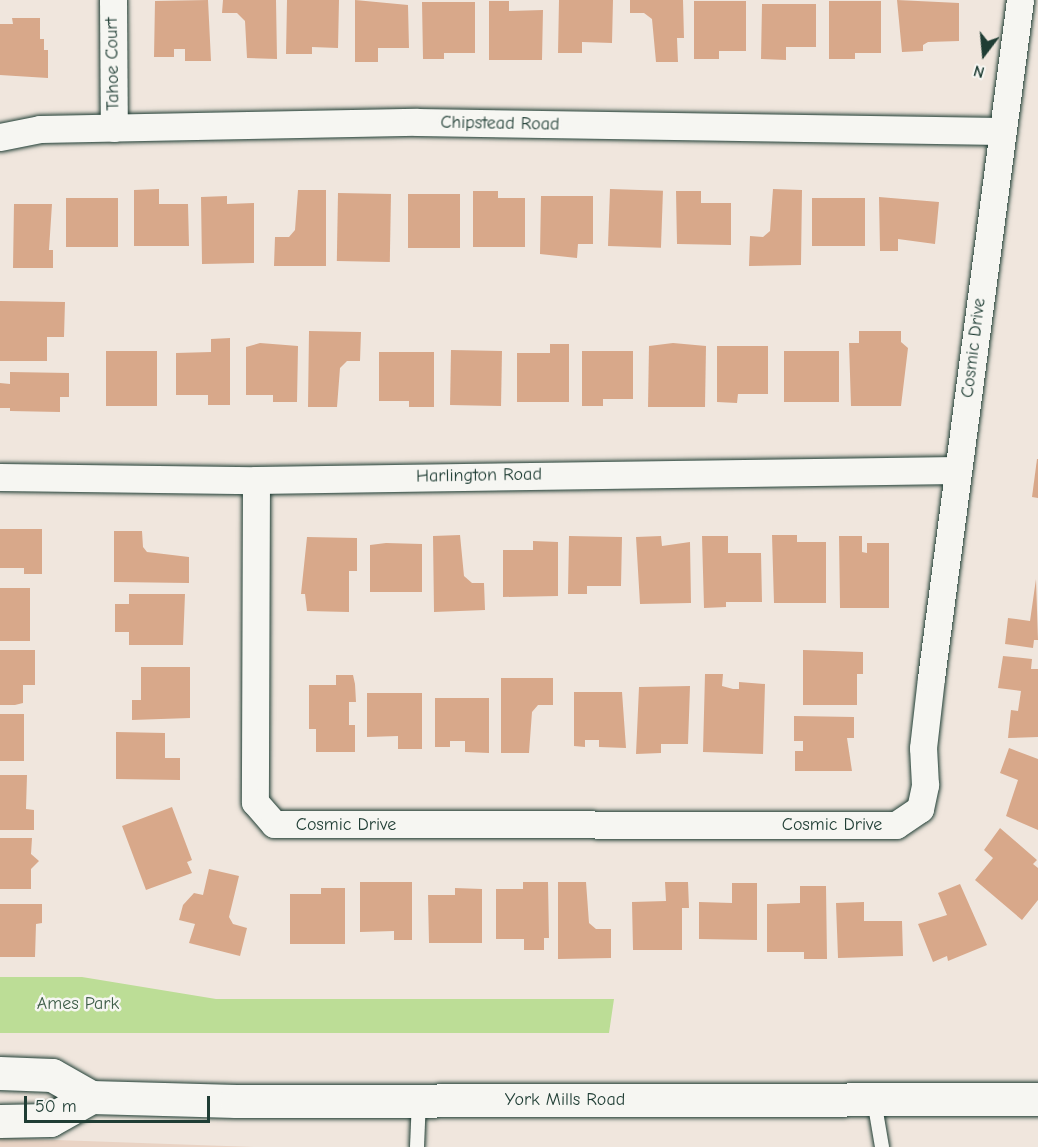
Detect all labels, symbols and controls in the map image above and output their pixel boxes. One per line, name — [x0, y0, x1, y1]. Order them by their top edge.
street label: Tahoe Court — [101, 17, 125, 111]
north arrow — [954, 24, 1014, 84]
text: N — [972, 61, 987, 81]
street label: Chipstead Road — [440, 112, 560, 136]
street label: Cosmic Drive — [957, 297, 991, 399]
street label: Harlington Road — [416, 464, 542, 488]
street label: Cosmic Drive — [296, 814, 396, 836]
street label: Cosmic Drive — [782, 814, 882, 836]
park label: Ames Park — [37, 993, 119, 1015]
scale bar — [27, 1084, 213, 1122]
street label: York Mills Road — [505, 1089, 625, 1111]
text: 50 m — [35, 1096, 77, 1117]

